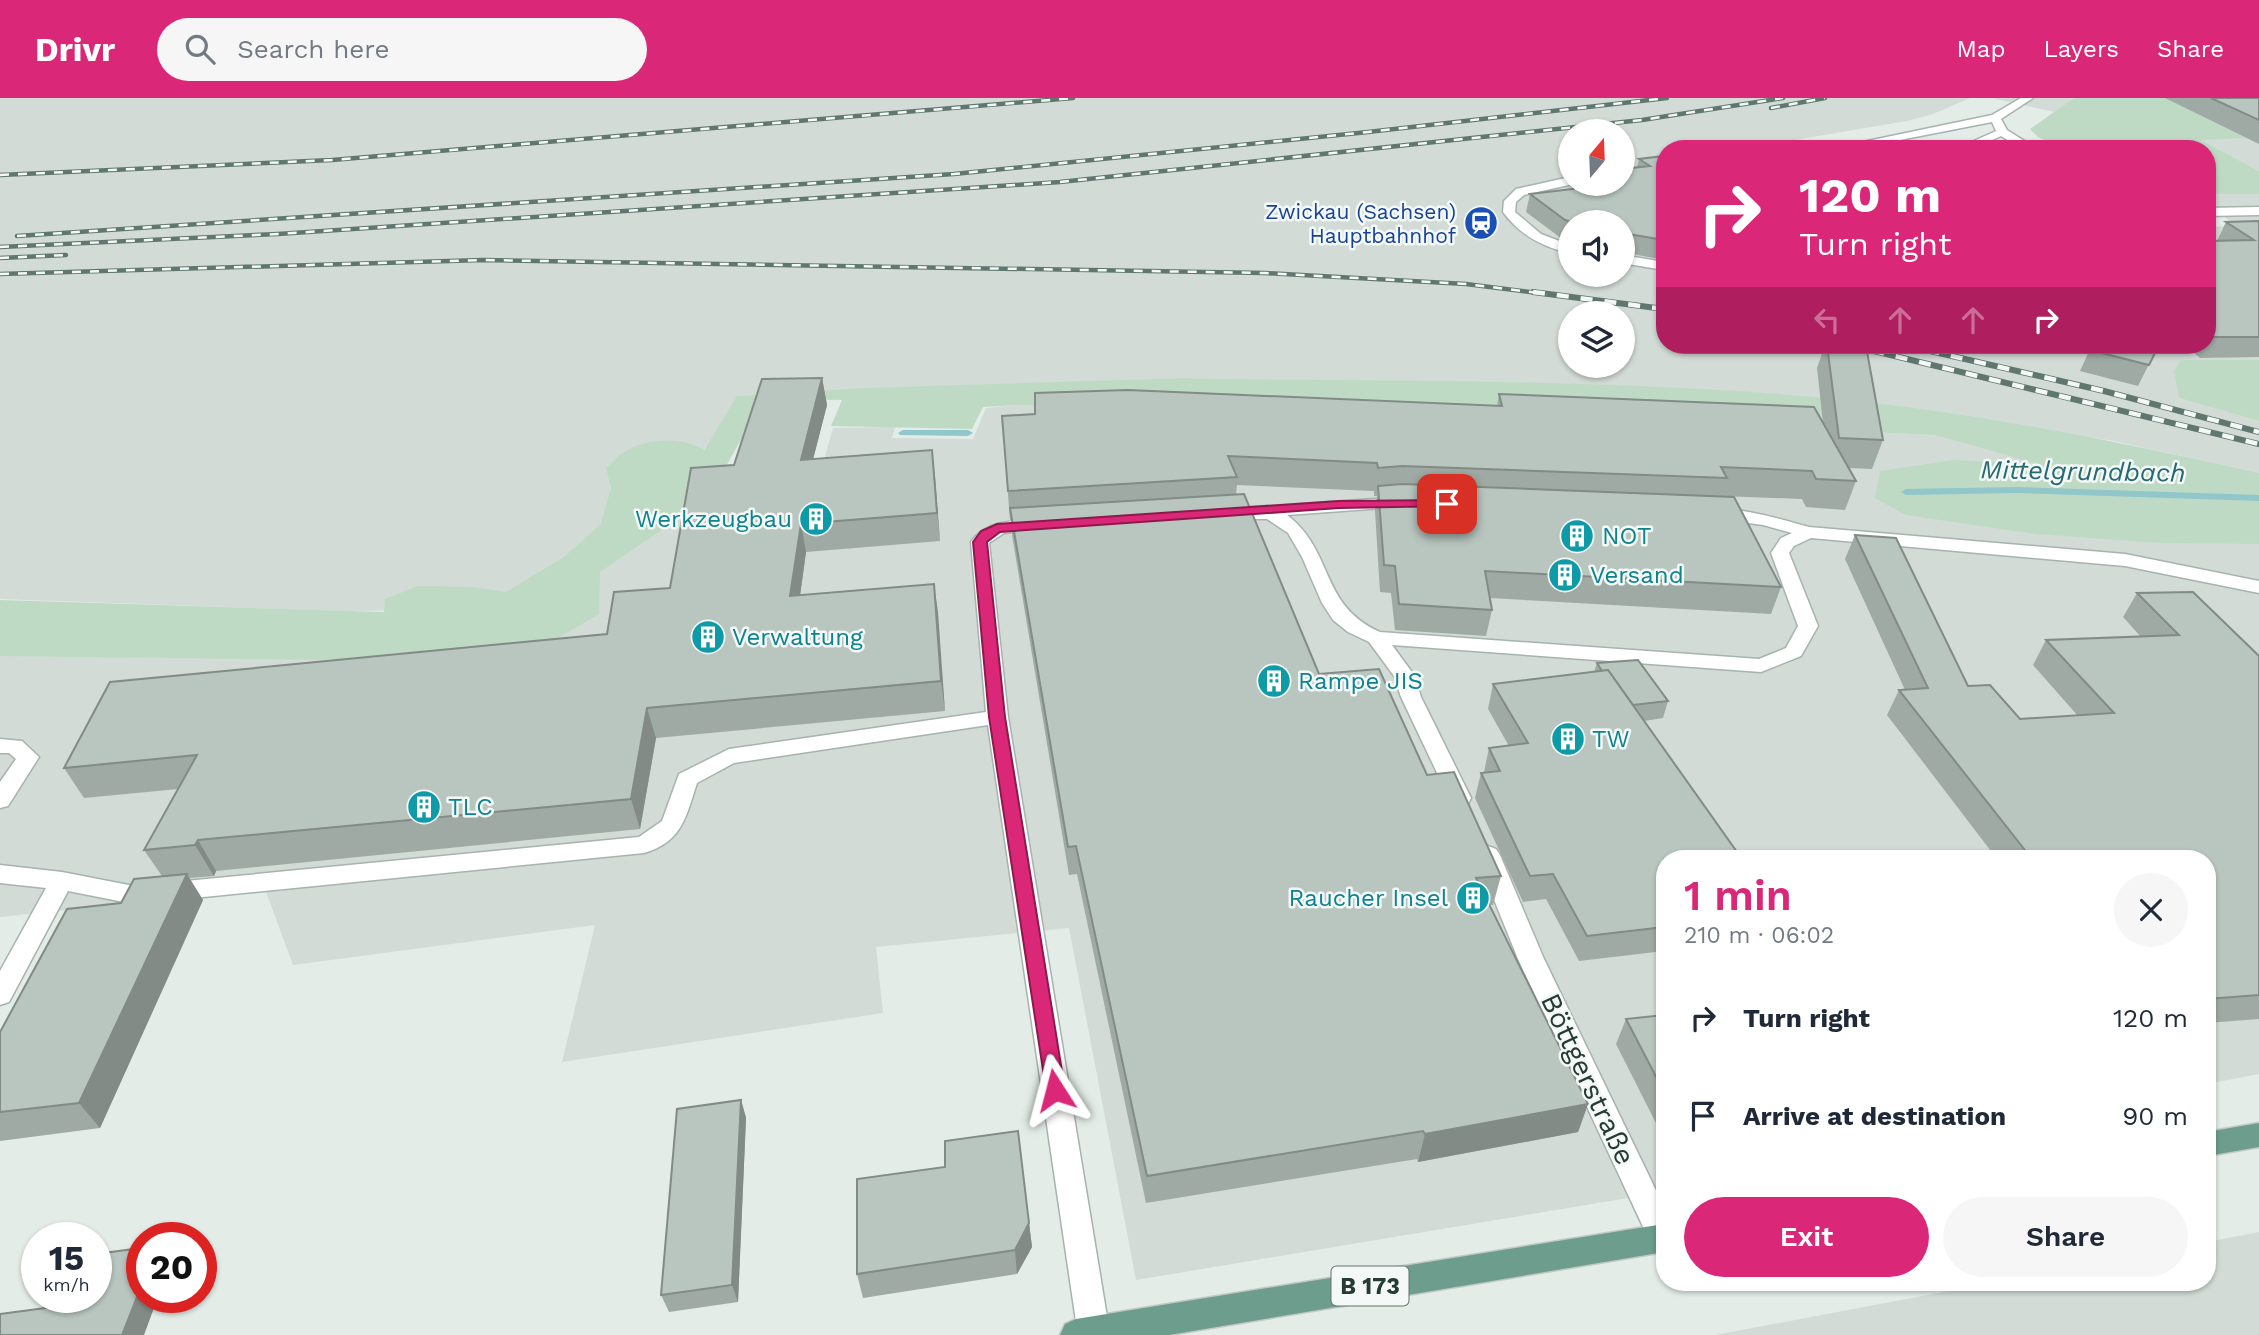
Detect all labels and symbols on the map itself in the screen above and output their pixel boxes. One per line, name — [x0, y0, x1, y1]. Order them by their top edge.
north arrow — [1558, 119, 1634, 196]
place label: Zwickau (Sachsen) Hauptbahnhof — [1265, 199, 1456, 248]
station icon: Zwickau (Sachsen) Hauptbahnhof — [1462, 204, 1500, 242]
water label: Mittelgrundbach — [1980, 454, 2186, 488]
pin — [1417, 474, 1477, 534]
building icon: Werkzeugbau — [797, 500, 835, 538]
place label: Werkzeugbau — [635, 505, 792, 533]
building icon: NOT — [1558, 517, 1596, 555]
place label: NOT — [1602, 522, 1652, 550]
building icon: Versand — [1546, 556, 1584, 594]
place label: Versand — [1590, 561, 1684, 589]
building icon: Verwaltung — [689, 618, 727, 656]
place label: Verwaltung — [732, 623, 863, 651]
building icon: Rampe JIS — [1255, 662, 1293, 700]
place label: Rampe JIS — [1298, 667, 1423, 695]
building icon: TW — [1549, 720, 1587, 758]
place label: TW — [1592, 725, 1630, 753]
building icon: TLC — [405, 788, 443, 826]
place label: TLC — [448, 793, 493, 821]
building icon: Raucher Insel — [1454, 879, 1492, 917]
place label: Raucher Insel — [1288, 884, 1449, 912]
street label: Böttgerstraße — [1534, 988, 1642, 1170]
position arrow — [1018, 1053, 1092, 1127]
speed limit sign: 20 — [126, 1222, 217, 1313]
road number: B 173 — [1332, 1266, 1408, 1306]

